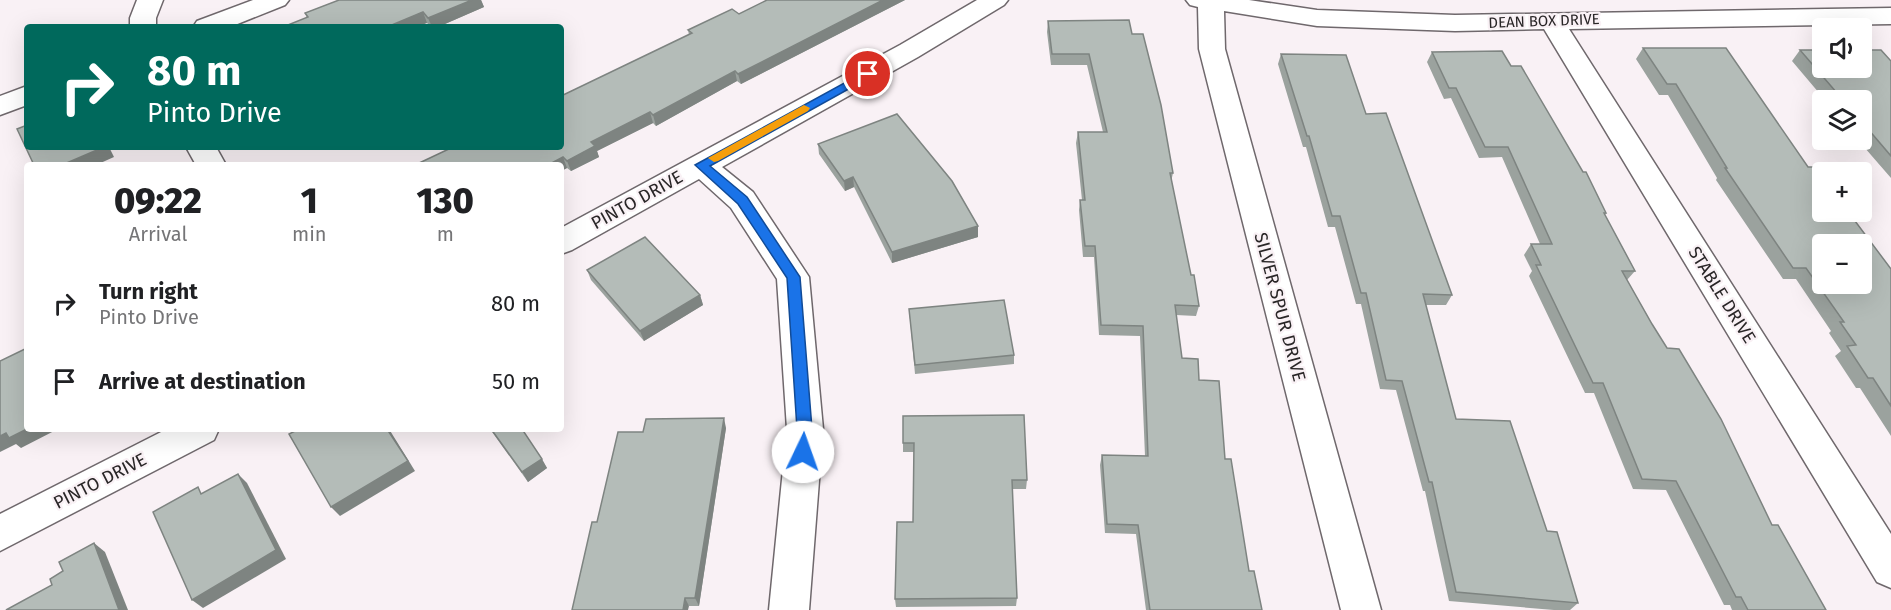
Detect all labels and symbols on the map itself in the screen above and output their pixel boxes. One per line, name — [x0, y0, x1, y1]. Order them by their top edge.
street label: DEAN BOX DRIVE — [1488, 10, 1600, 32]
pin — [842, 48, 893, 99]
street label: PINTO DRIVE — [587, 166, 687, 234]
street label: SILVER SPUR DRIVE — [1250, 230, 1310, 384]
street label: STABLE DRIVE — [1684, 243, 1760, 347]
position arrow — [771, 420, 835, 484]
street label: PINTO DRIVE — [50, 448, 150, 514]

